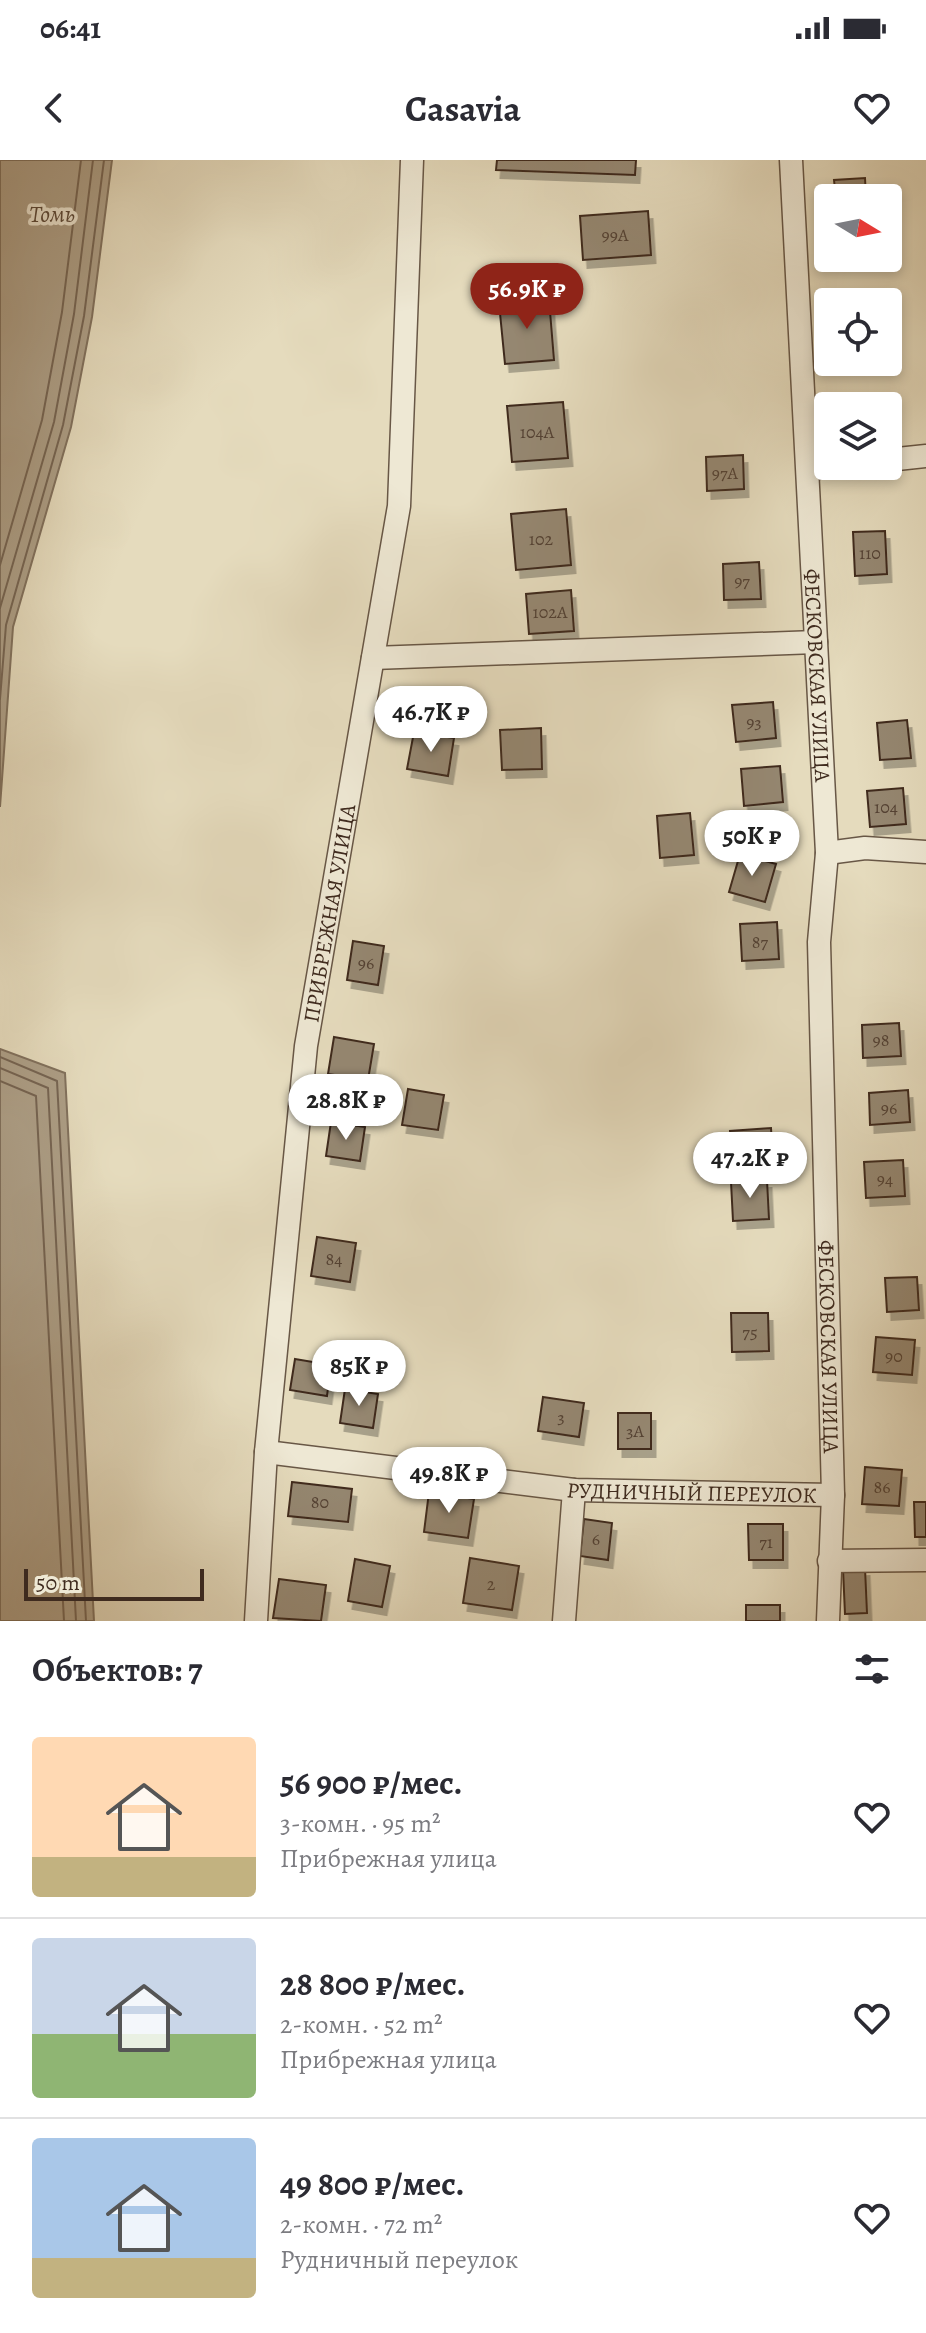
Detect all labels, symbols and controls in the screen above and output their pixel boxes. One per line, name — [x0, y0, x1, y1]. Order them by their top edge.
text: 06:41 — [40, 8, 101, 48]
text: Casavia — [405, 84, 521, 133]
icon: back — [32, 86, 76, 130]
icon: heart — [850, 86, 894, 130]
north arrow — [814, 184, 902, 272]
map controls — [814, 184, 902, 480]
water label: Томь — [29, 198, 75, 230]
house number: 99А — [602, 223, 629, 247]
pin: 56.9K ₽ — [453, 263, 601, 331]
text: 56.9K ₽ — [488, 271, 566, 306]
button: locate — [814, 288, 902, 376]
button: layers — [814, 392, 902, 480]
house number: 104А — [520, 420, 555, 444]
house number: 97А — [712, 461, 739, 485]
house number: 102 — [529, 527, 554, 551]
house number: 110 — [859, 541, 881, 565]
street label: ФЕСКОВСКАЯ УЛИЦА — [796, 568, 837, 784]
house number: 97 — [734, 569, 750, 593]
house number: 102А — [533, 600, 568, 624]
pin: 46.7K ₽ — [357, 686, 505, 754]
text: 46.7K ₽ — [392, 694, 470, 729]
house number: 93 — [746, 710, 762, 734]
house number: 104 — [874, 795, 898, 819]
street label: ПРИБРЕЖНАЯ УЛИЦА — [296, 801, 364, 1025]
pin: 50K ₽ — [696, 810, 808, 878]
text: 50K ₽ — [723, 818, 782, 853]
house number: 87 — [752, 930, 769, 954]
house number: 96 — [358, 951, 374, 975]
house number: 98 — [873, 1028, 889, 1052]
pin: 28.8K ₽ — [272, 1074, 420, 1142]
text: 28.8K ₽ — [306, 1082, 386, 1117]
house number: 96 — [881, 1096, 897, 1120]
pin: 47.2K ₽ — [676, 1132, 824, 1200]
text: 47.2K ₽ — [711, 1140, 789, 1175]
house number: 94 — [877, 1167, 893, 1191]
street label: ФЕСКОВСКАЯ УЛИЦА — [811, 1240, 846, 1455]
house number: 84 — [326, 1247, 342, 1271]
house number: 75 — [742, 1320, 758, 1344]
pin: 85K ₽ — [303, 1340, 415, 1408]
house number: 90 — [885, 1344, 903, 1368]
text: 85K ₽ — [330, 1348, 388, 1383]
house number: 3 — [557, 1405, 565, 1429]
house number: 3А — [626, 1419, 644, 1443]
pin: 49.8K ₽ — [375, 1447, 523, 1515]
text: 49.8K ₽ — [410, 1455, 488, 1490]
street label: РУДНИЧНЫЙ ПЕРЕУЛОК — [565, 1475, 817, 1511]
house number: 86 — [873, 1475, 891, 1499]
house number: 80 — [311, 1490, 329, 1514]
house number: 6 — [592, 1527, 600, 1551]
house number: 71 — [759, 1530, 773, 1554]
scale bar — [24, 1565, 204, 1601]
text: 50 m — [36, 1568, 80, 1598]
house number: 2 — [487, 1572, 496, 1596]
text: Объектов: 7 — [32, 1646, 203, 1693]
icon: filters — [850, 1647, 894, 1691]
text: 56 900 ₽/мес. — [280, 1759, 463, 1806]
icon: home — [96, 1769, 192, 1865]
icon: heart — [850, 1795, 894, 1839]
text: 3-комн. · 95 m² — [280, 1806, 441, 1841]
text: Прибрежная улица — [280, 1841, 497, 1876]
text: 28 800 ₽/мес. — [280, 1960, 466, 2007]
icon: home — [96, 1970, 192, 2066]
icon: heart — [850, 1996, 894, 2040]
text: 2-комн. · 52 m² — [280, 2007, 443, 2042]
text: Прибрежная улица — [280, 2042, 497, 2077]
text: 49 800 ₽/мес. — [280, 2160, 465, 2207]
icon: home — [96, 2170, 192, 2266]
icon: heart — [850, 2196, 894, 2240]
text: 2-комн. · 72 m² — [280, 2207, 442, 2242]
text: Рудничный переулок — [280, 2242, 518, 2277]

